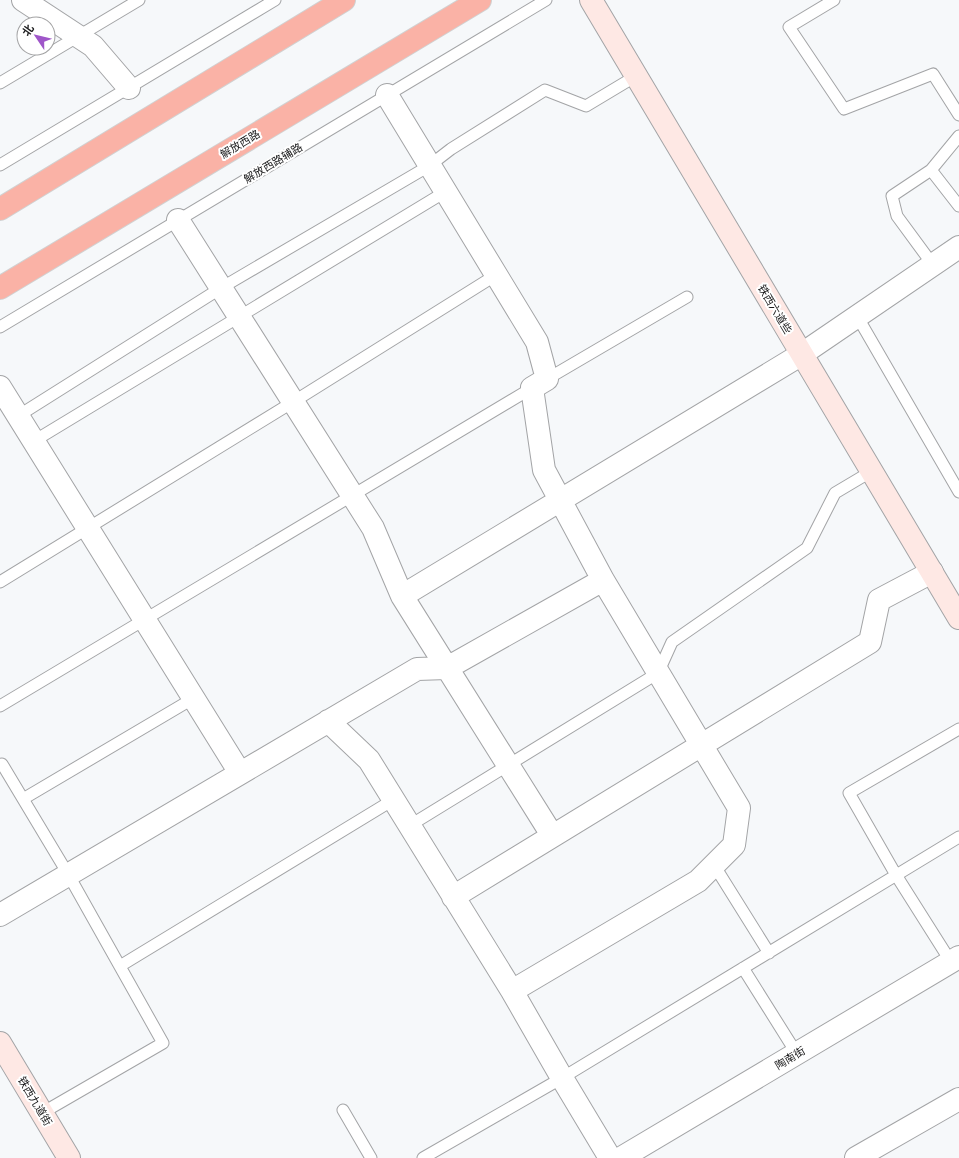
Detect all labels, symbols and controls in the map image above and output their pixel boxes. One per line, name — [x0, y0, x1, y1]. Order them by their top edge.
north arrow — [16, 16, 56, 56]
text: 北 — [19, 22, 37, 39]
street label: 解放西路 — [218, 127, 262, 161]
street label: 解放西路辅路 — [241, 140, 305, 186]
street label: 铁西六道些 — [755, 282, 795, 336]
street label: 陶南街 — [772, 1044, 808, 1072]
street label: 铁西九道街 — [15, 1074, 55, 1128]

